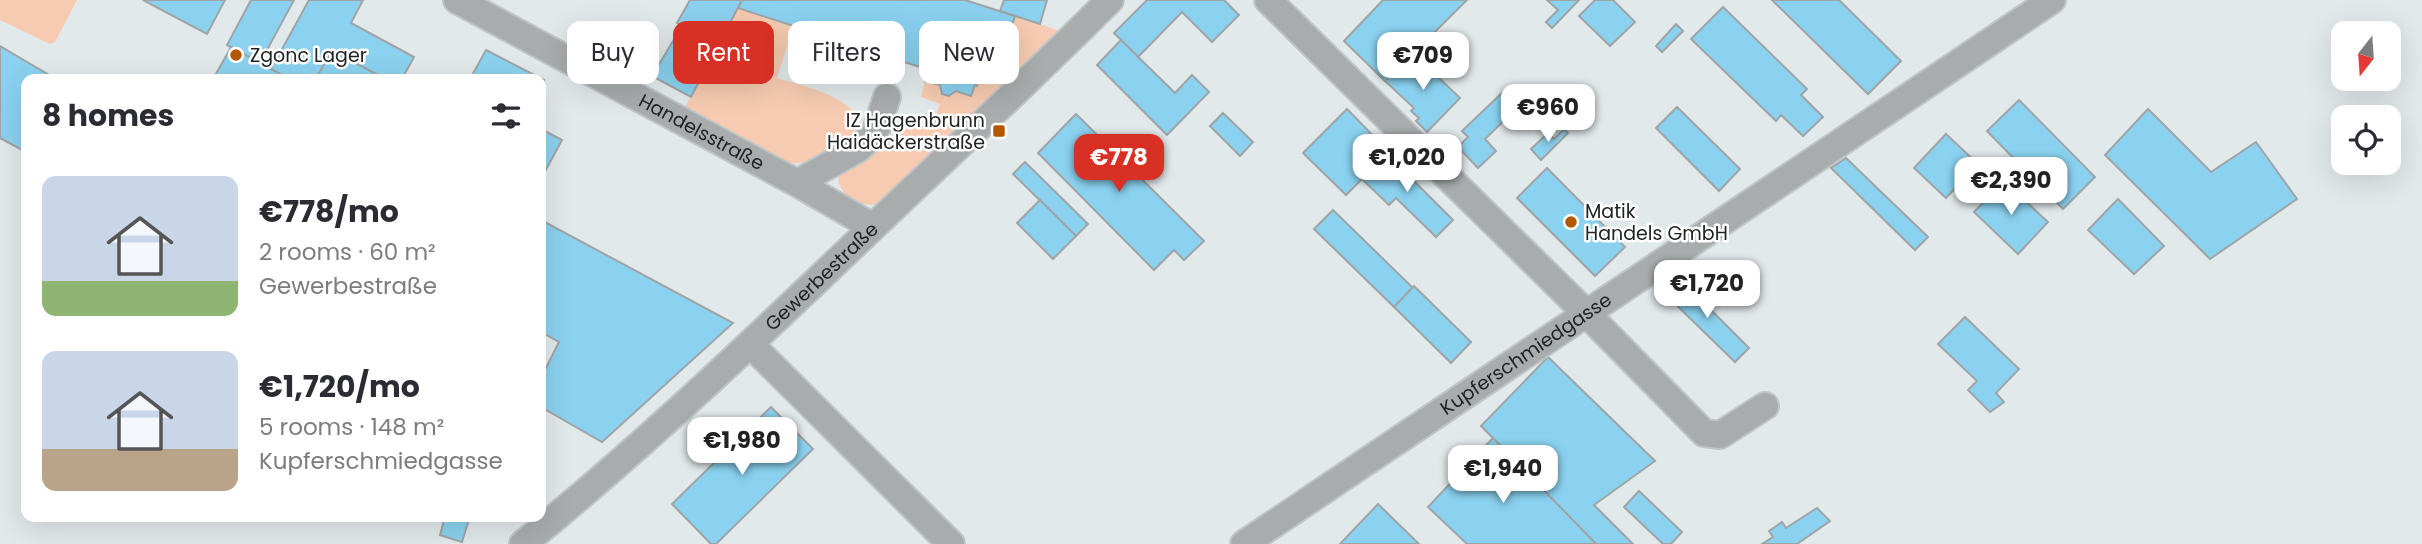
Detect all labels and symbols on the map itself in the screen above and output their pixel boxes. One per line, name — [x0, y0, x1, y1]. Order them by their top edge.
north arrow — [2331, 21, 2401, 91]
pin: €709 — [1382, 32, 1464, 92]
place label: Zgonc Lager — [250, 42, 367, 69]
marker: Zgonc Lager — [228, 47, 244, 63]
pin: €960 — [1507, 85, 1589, 144]
street label: Handelsstraße — [634, 87, 769, 177]
place label: IZ Hagenbrunn Haidäckerstraße — [827, 107, 985, 156]
marker: IZ Hagenbrunn Haidäckerstraße — [991, 123, 1007, 139]
pin: €778 — [1078, 134, 1160, 194]
pin: €1,020 — [1350, 134, 1464, 194]
pin: €2,390 — [1954, 158, 2068, 217]
place label: Matik Handels GmbH — [1585, 198, 1728, 247]
marker: Matik Handels GmbH — [1563, 214, 1579, 230]
street label: Gewerbestraße — [759, 216, 884, 337]
pin: €1,720 — [1650, 260, 1764, 320]
street label: Kupferschmiedgasse — [1435, 286, 1617, 421]
pin: €1,980 — [685, 418, 799, 477]
pin: €1,940 — [1446, 446, 1560, 505]

